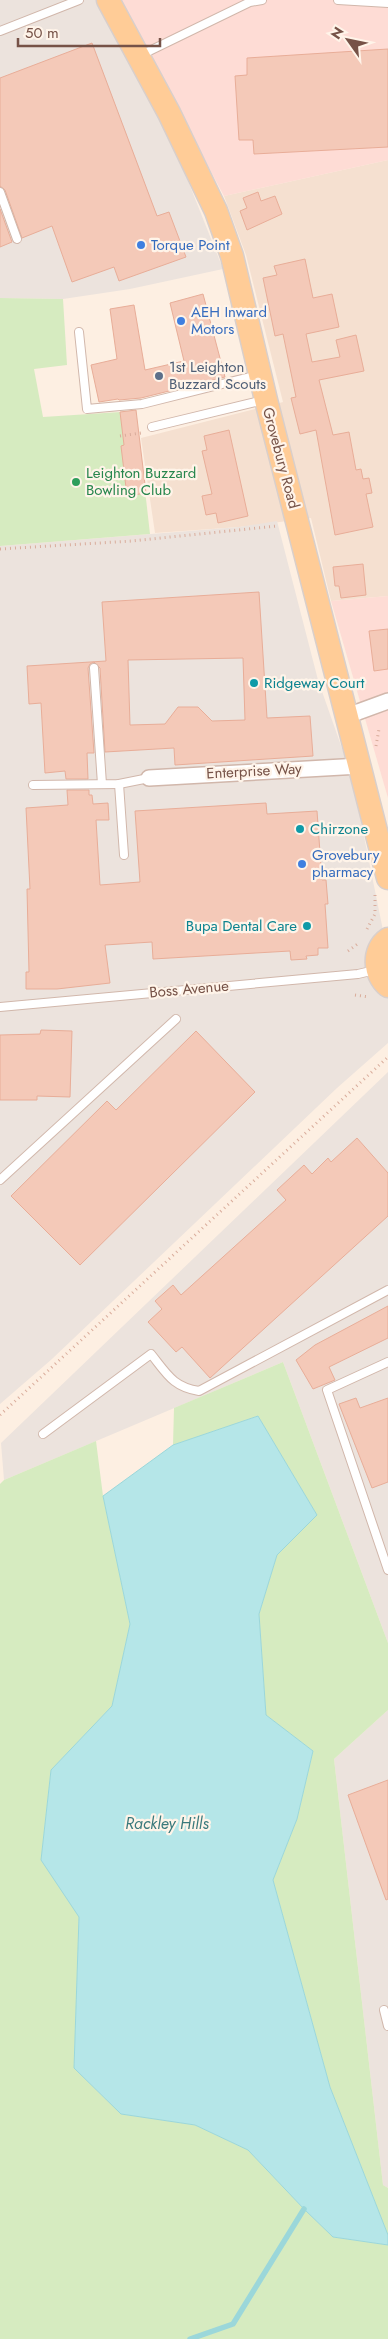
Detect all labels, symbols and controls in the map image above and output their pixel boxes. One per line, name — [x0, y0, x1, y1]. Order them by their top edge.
scale bar — [18, 15, 160, 47]
north arrow — [323, 15, 373, 65]
text: 50 m — [25, 22, 59, 44]
text: N — [326, 23, 349, 43]
place label: Torque Point — [151, 234, 230, 256]
marker: Torque Point — [135, 239, 147, 251]
place label: AEH Inward Motors — [191, 301, 267, 340]
marker: AEH Inward Motors — [175, 315, 187, 327]
place label: 1st Leighton Buzzard Scouts — [169, 356, 266, 395]
marker: 1st Leighton Buzzard Scouts — [153, 370, 165, 382]
street label: Grovebury Road — [257, 405, 305, 511]
place label: Leighton Buzzard Bowling Club — [86, 462, 196, 501]
marker: Leighton Buzzard Bowling Club — [70, 476, 82, 488]
place label: Ridgeway Court — [264, 672, 365, 694]
marker: Ridgeway Court — [248, 677, 260, 689]
street label: Enterprise Way — [206, 757, 303, 784]
place label: Chirzone — [310, 818, 368, 840]
marker: Chirzone — [294, 823, 306, 835]
place label: Grovebury pharmacy — [312, 844, 380, 883]
marker: Grovebury pharmacy — [296, 858, 308, 870]
place label: Bupa Dental Care — [186, 915, 297, 937]
marker: Bupa Dental Care — [301, 920, 313, 932]
street label: Boss Avenue — [148, 975, 230, 1003]
water label: Rackley Hills — [125, 1812, 209, 1835]

